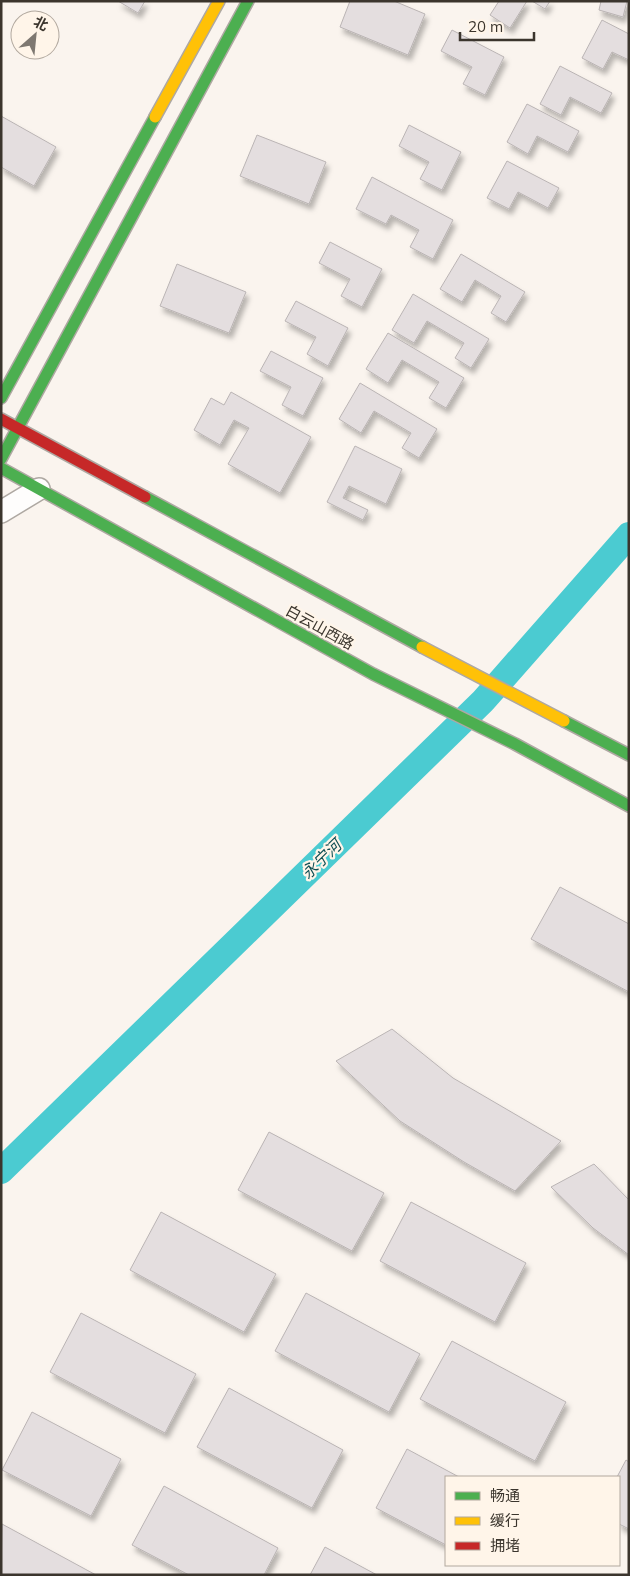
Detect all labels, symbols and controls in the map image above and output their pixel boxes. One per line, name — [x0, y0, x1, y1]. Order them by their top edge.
north arrow — [10, 10, 60, 60]
scale bar — [460, 10, 534, 42]
text: 北 — [31, 12, 51, 35]
text: 20 m — [468, 17, 503, 36]
street label: 白云山西路 — [283, 601, 357, 653]
water label: 永宁河 — [297, 833, 347, 883]
legend — [445, 1476, 620, 1566]
text: 畅通 — [490, 1486, 520, 1505]
text: 缓行 — [490, 1511, 520, 1530]
text: 拥堵 — [490, 1536, 520, 1555]

